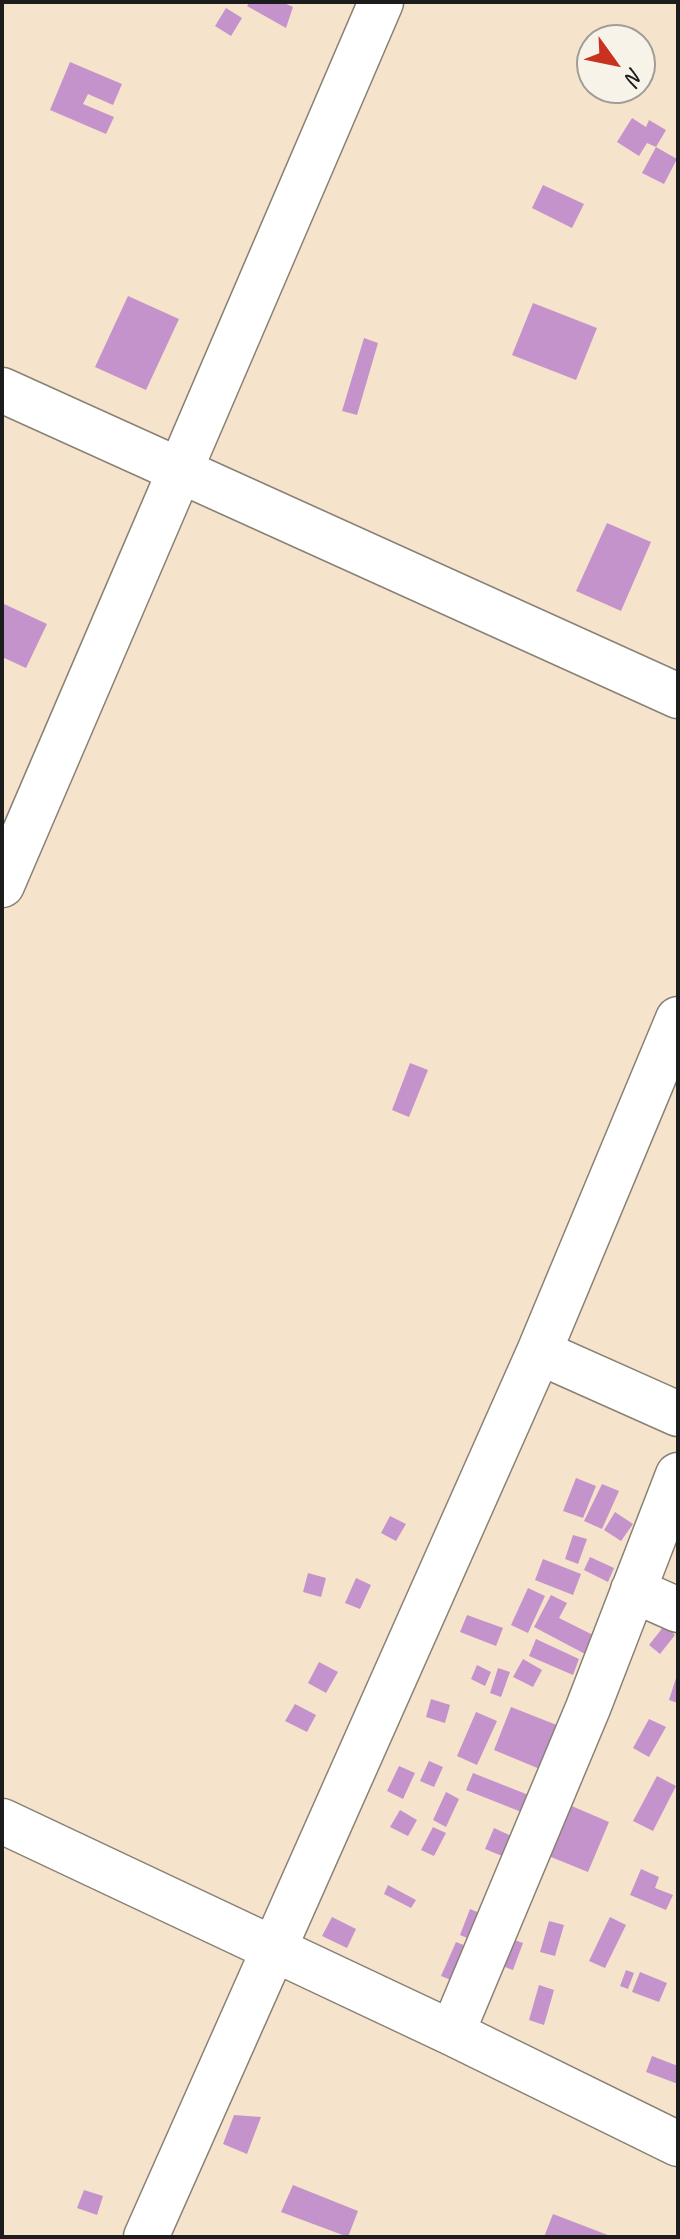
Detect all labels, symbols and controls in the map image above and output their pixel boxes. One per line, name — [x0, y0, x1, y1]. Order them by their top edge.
north arrow — [576, 24, 656, 104]
text: N — [619, 63, 650, 89]

